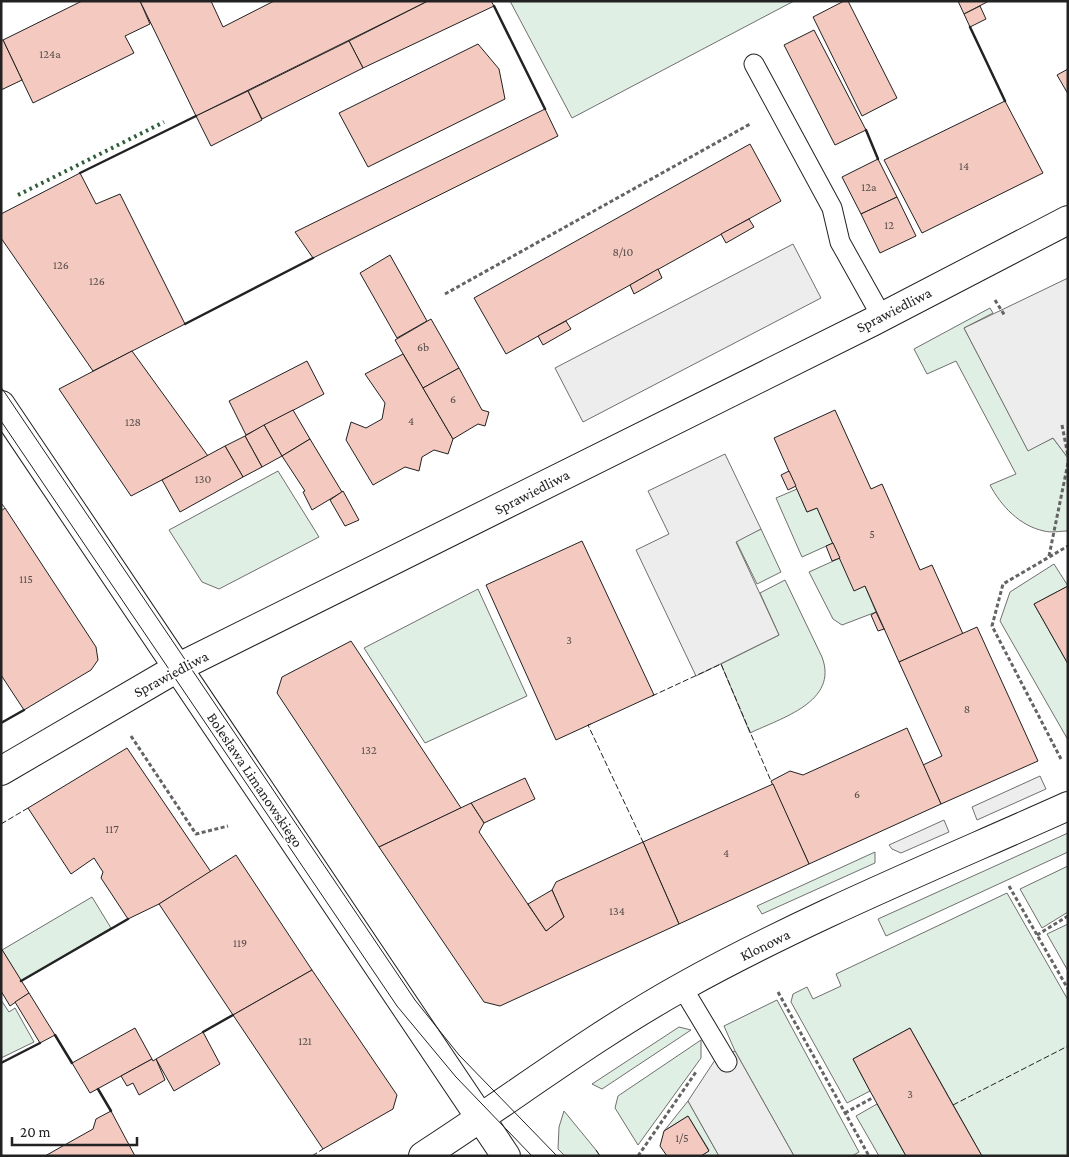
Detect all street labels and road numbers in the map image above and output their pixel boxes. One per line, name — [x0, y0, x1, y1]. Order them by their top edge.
street label: Sprawiedliwa — [854, 284, 935, 337]
street label: Sprawiedliwa — [492, 466, 573, 519]
street label: Sprawiedliwa — [131, 648, 211, 701]
street label: Bolesława Limanowskiego — [203, 710, 306, 851]
street label: Klonowa — [738, 926, 793, 964]

